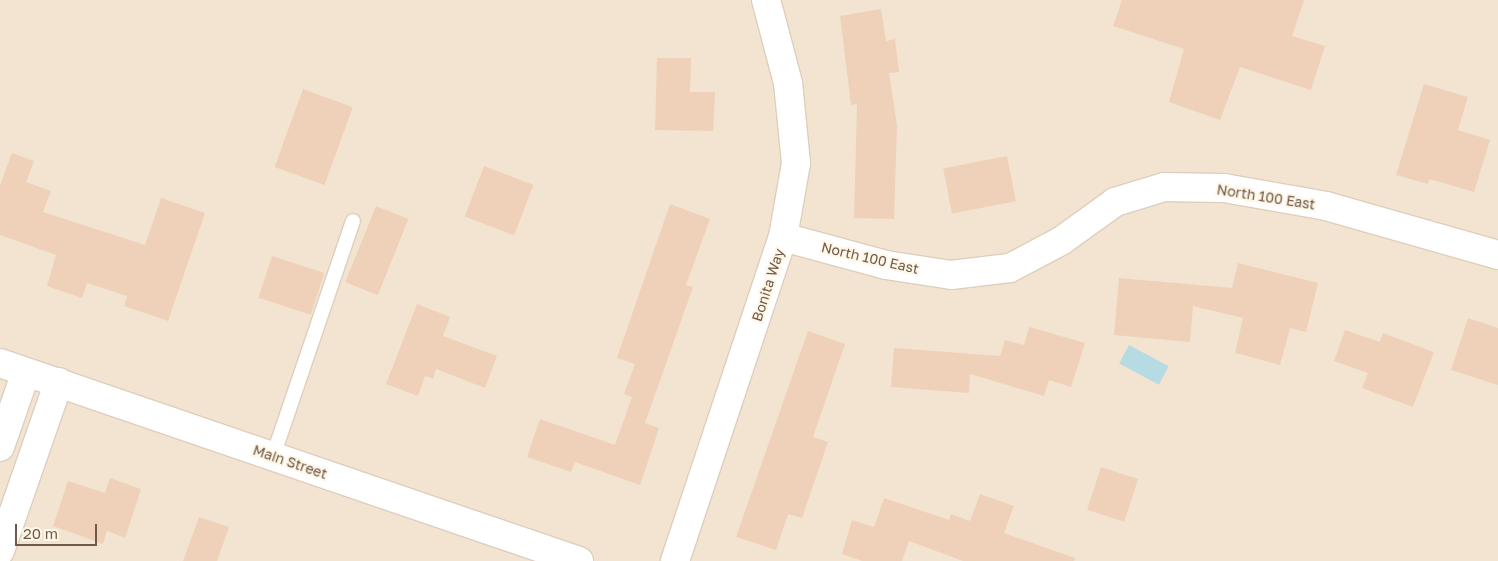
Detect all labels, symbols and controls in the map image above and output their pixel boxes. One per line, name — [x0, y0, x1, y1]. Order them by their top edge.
street label: North 100 East — [1216, 181, 1316, 213]
street label: North 100 East — [820, 239, 920, 277]
street label: Bonita Way — [748, 247, 788, 323]
street label: Main Street — [251, 441, 329, 483]
scale bar — [18, 514, 100, 546]
text: 20 m — [23, 524, 58, 542]

